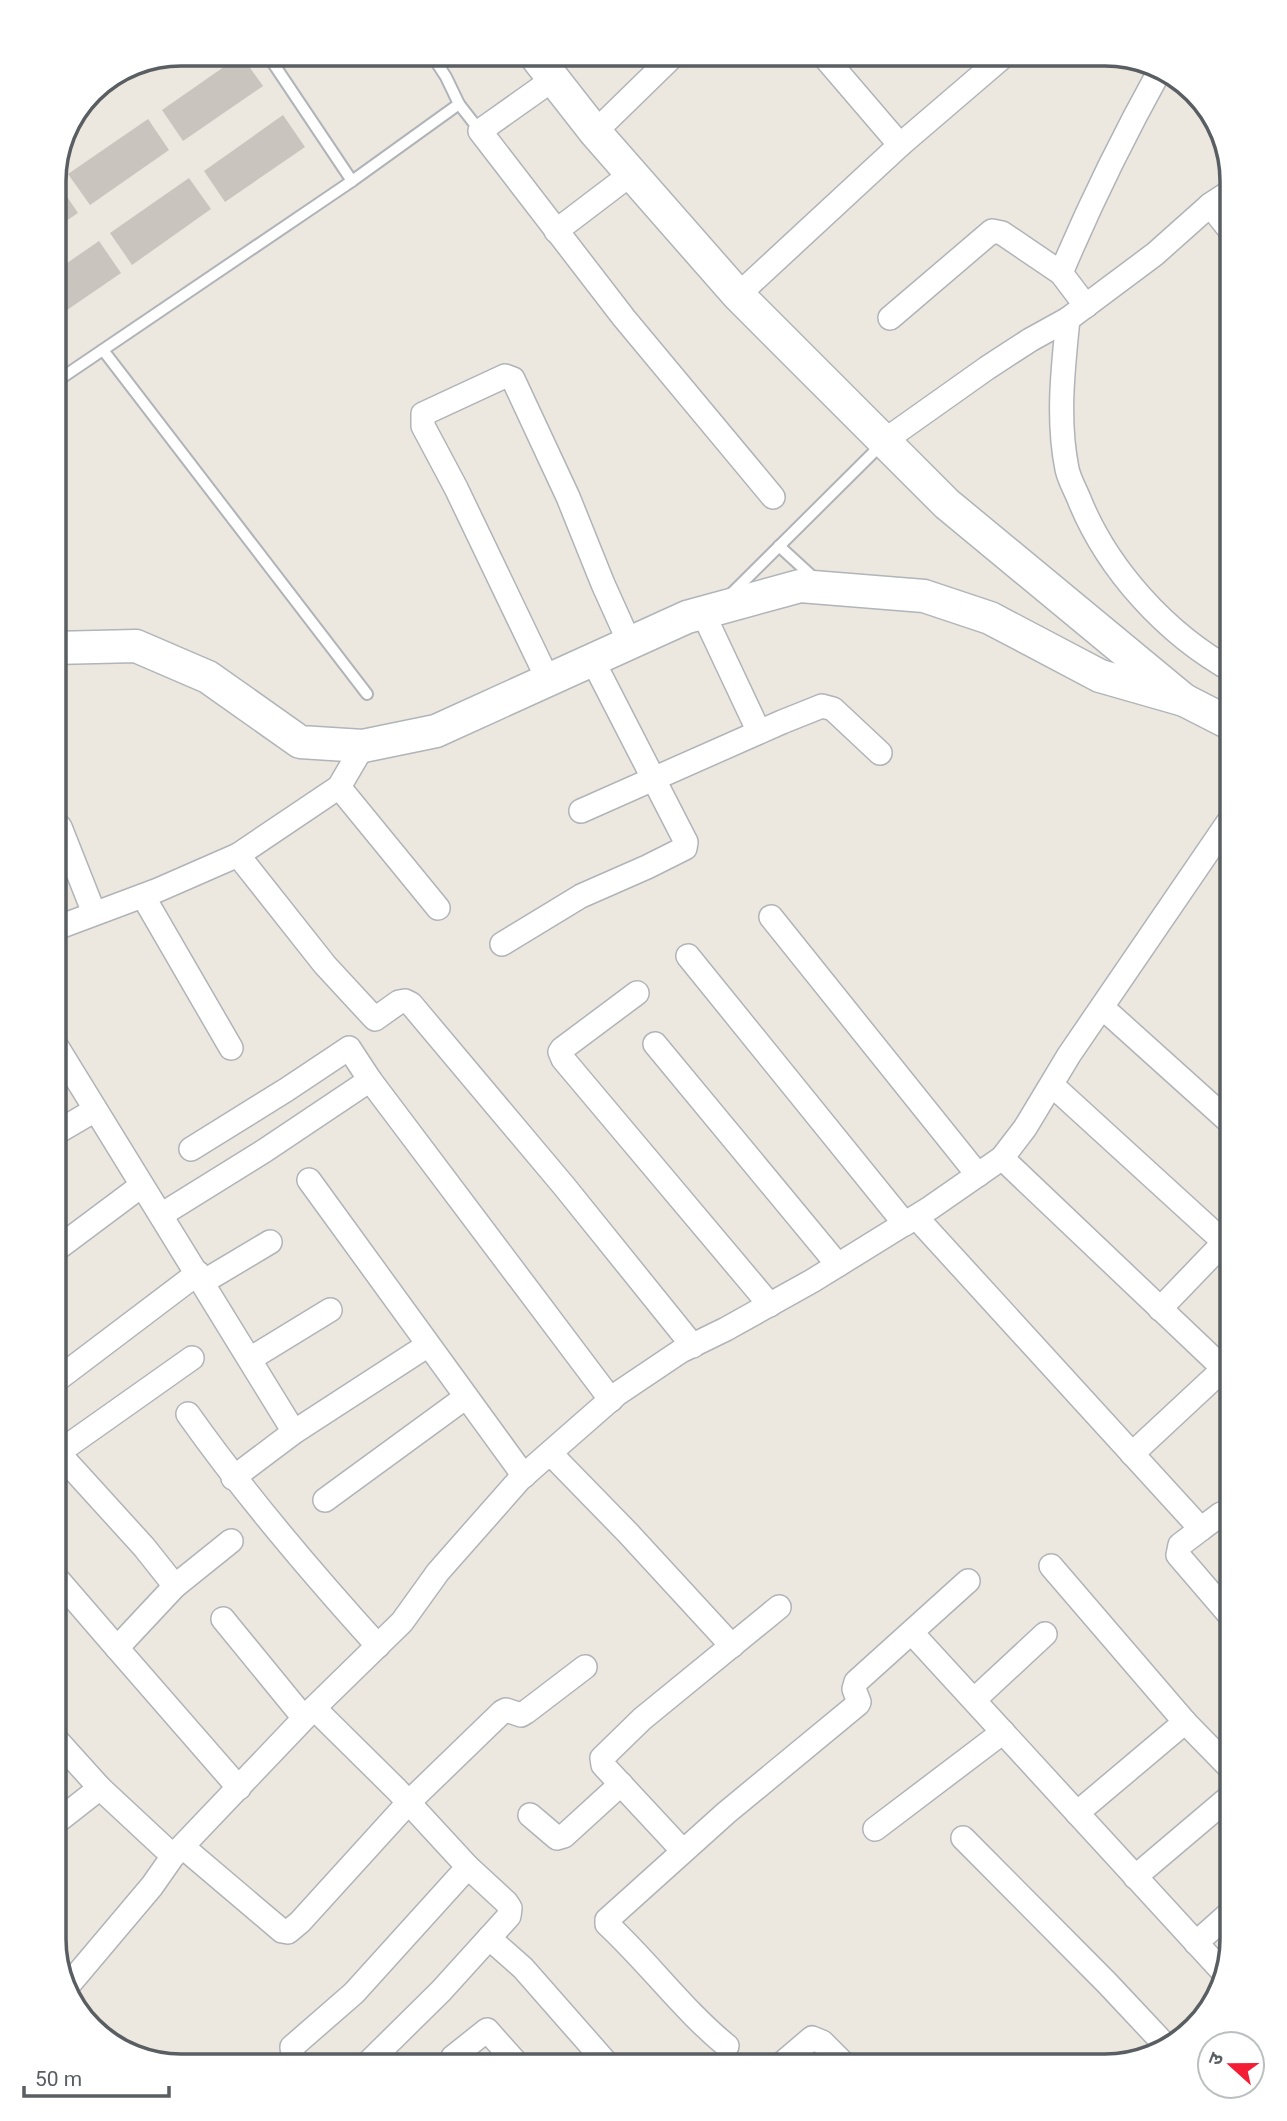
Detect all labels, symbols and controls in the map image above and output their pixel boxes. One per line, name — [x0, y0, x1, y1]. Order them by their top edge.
north arrow — [1196, 2030, 1266, 2100]
text: उ — [1203, 2049, 1229, 2068]
scale bar — [24, 2054, 170, 2098]
text: 50 m — [35, 2067, 82, 2091]

